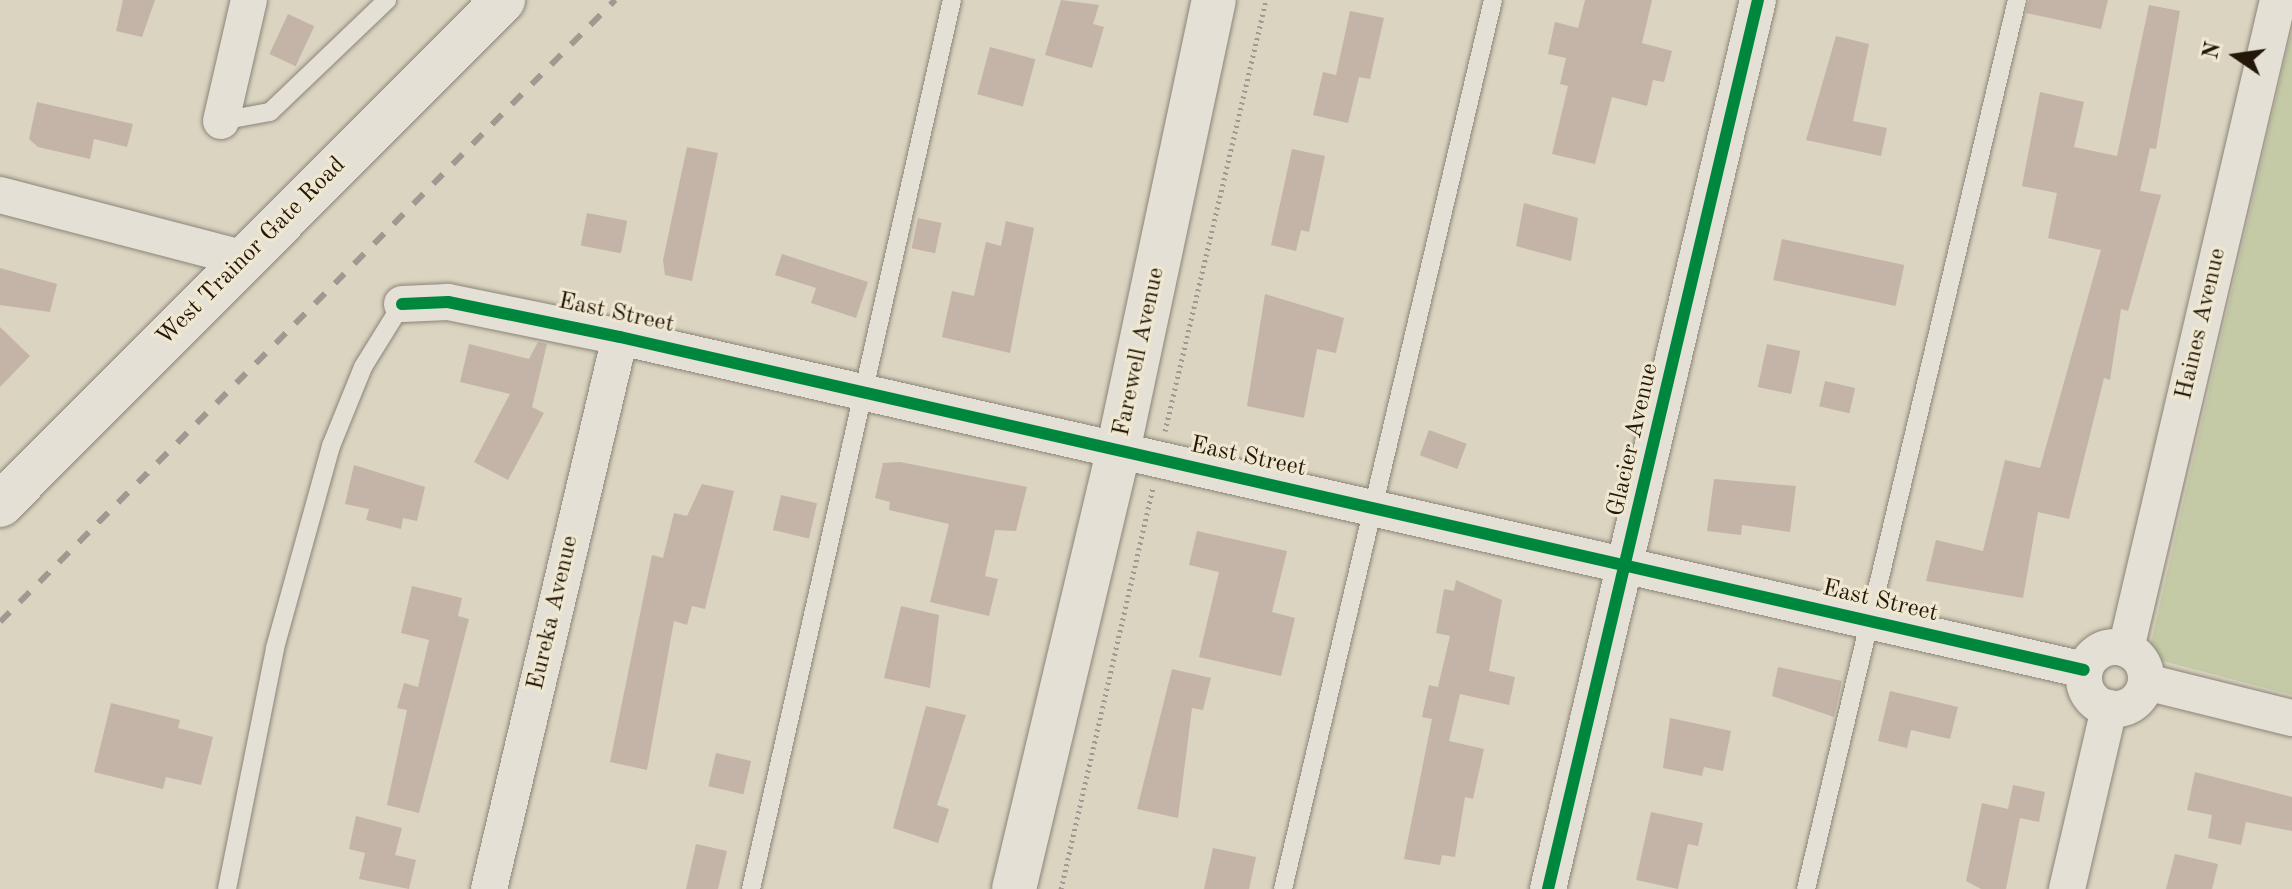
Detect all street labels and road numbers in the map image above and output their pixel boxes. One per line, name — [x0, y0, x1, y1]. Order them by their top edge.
street label: West Trainor Gate Road — [152, 152, 352, 352]
street label: Haines Avenue — [2171, 245, 2233, 403]
street label: Farewell Avenue — [1108, 265, 1172, 439]
street label: East Street — [556, 288, 676, 340]
street label: Glacier Avenue — [1602, 361, 1666, 519]
street label: East Street — [1188, 432, 1308, 484]
street label: Eureka Avenue — [522, 533, 586, 693]
street label: East Street — [1819, 575, 1941, 629]

